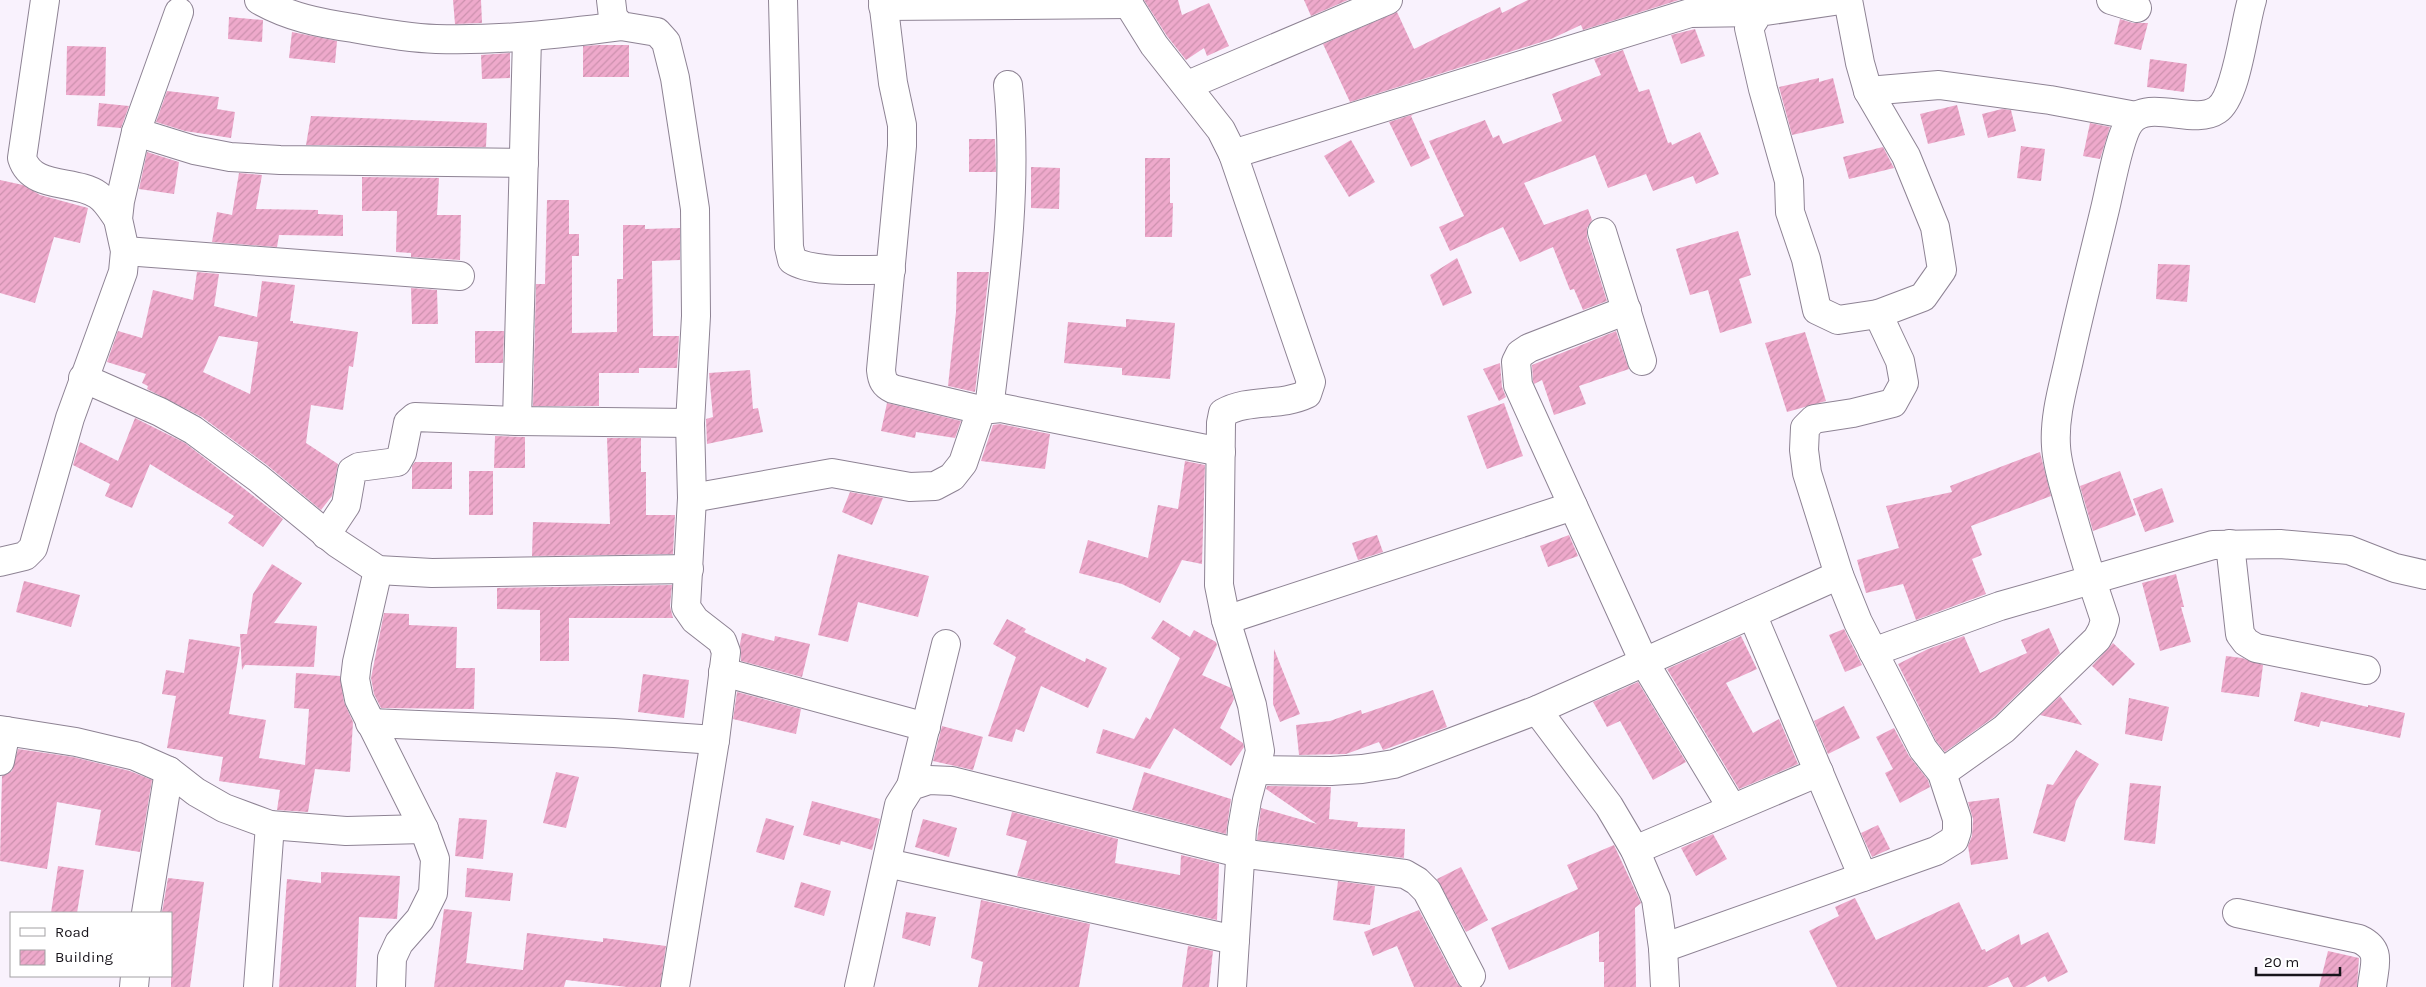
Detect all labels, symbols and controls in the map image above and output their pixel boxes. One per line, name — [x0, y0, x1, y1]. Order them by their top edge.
legend — [10, 912, 172, 977]
text: Road — [55, 923, 90, 941]
scale bar — [2256, 944, 2340, 976]
text: Building — [55, 948, 113, 966]
text: 20 m — [2264, 953, 2299, 971]

